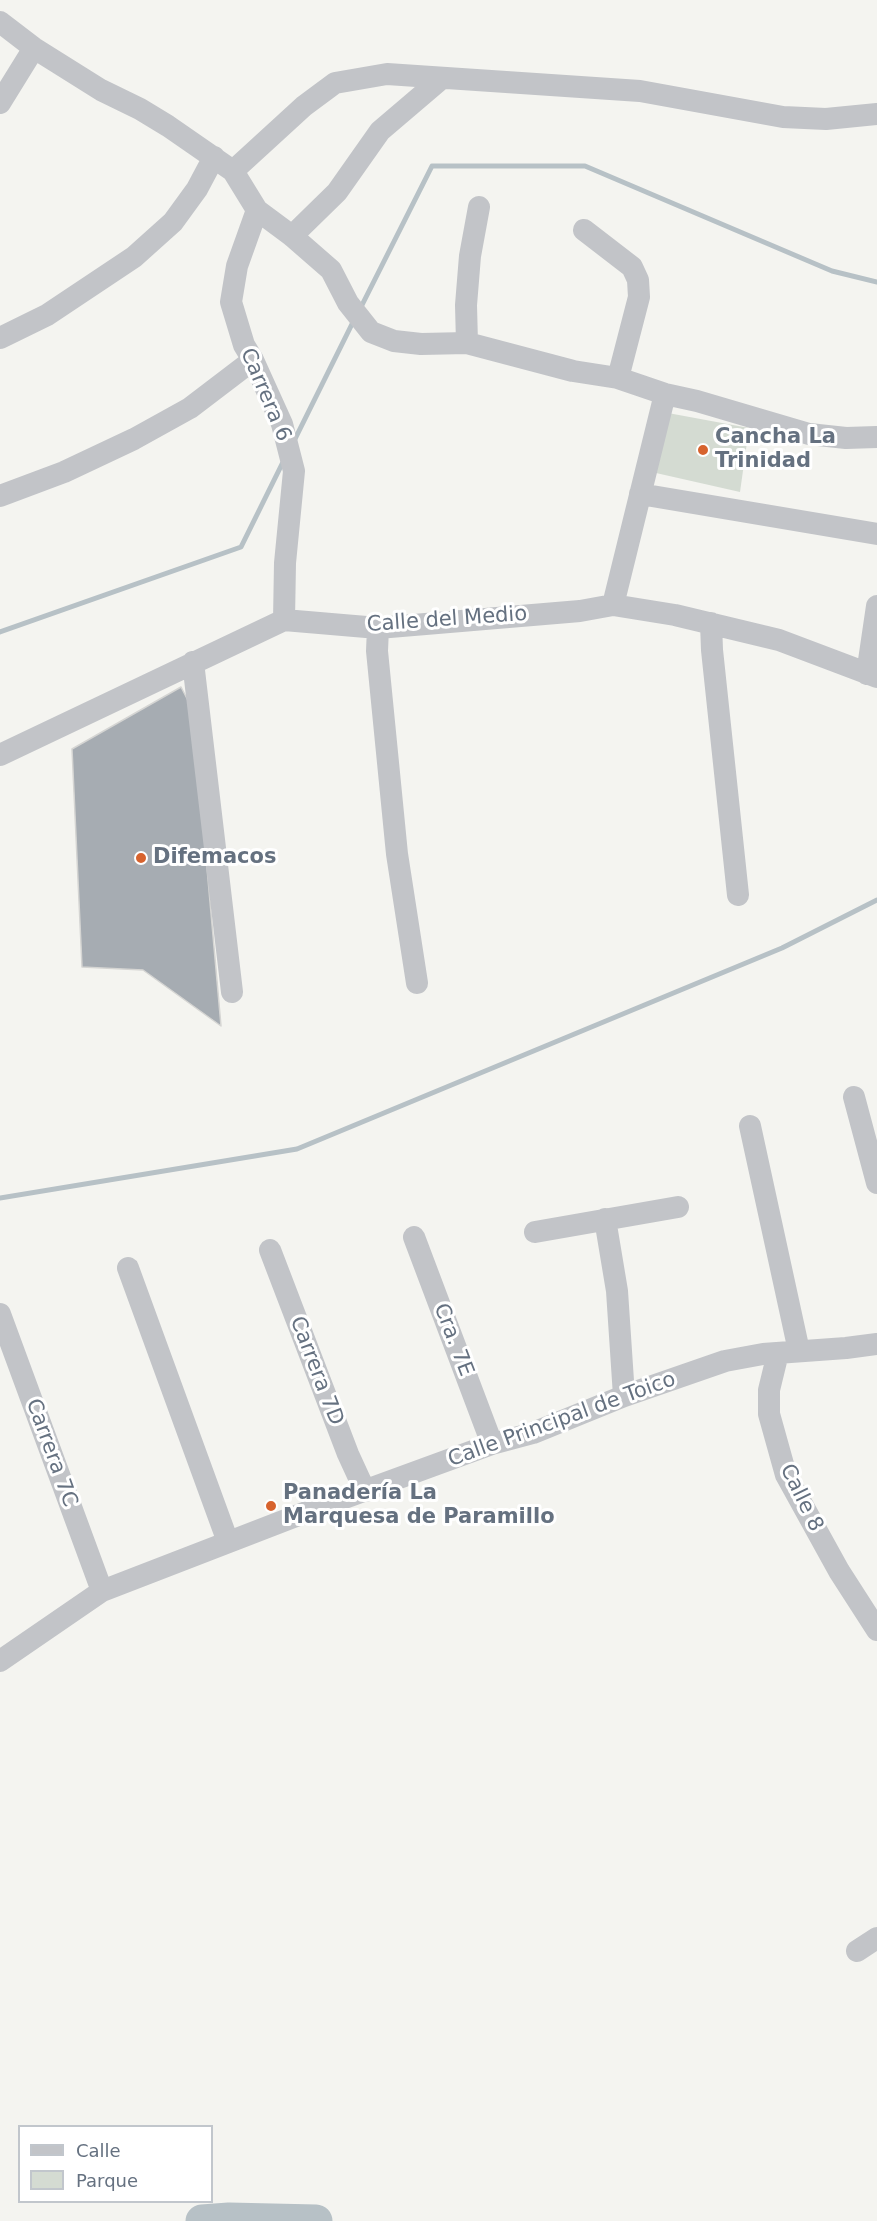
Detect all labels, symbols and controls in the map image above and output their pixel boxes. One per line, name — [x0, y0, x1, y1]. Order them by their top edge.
street label: Carrera 6 — [234, 345, 296, 445]
place label: Cancha La Trinidad — [715, 425, 836, 475]
marker: Cancha La Trinidad — [696, 443, 710, 457]
street label: Calle del Medio — [366, 602, 528, 638]
place label: Difemacos — [153, 845, 276, 871]
marker: Difemacos — [134, 851, 148, 865]
street label: Cra. 7E — [428, 1300, 478, 1380]
street label: Carrera 7D — [284, 1313, 348, 1429]
street label: Calle Principal de Toico — [445, 1367, 679, 1473]
street label: Carrera 7C — [20, 1396, 82, 1510]
street label: Calle 8 — [774, 1460, 828, 1536]
place label: Panadería La Marquesa de Paramillo — [283, 1481, 555, 1531]
marker: Panadería La Marquesa de Paramillo — [264, 1499, 278, 1513]
legend — [18, 2125, 213, 2203]
text: Calle — [76, 2140, 121, 2161]
text: Parque — [76, 2170, 138, 2191]

